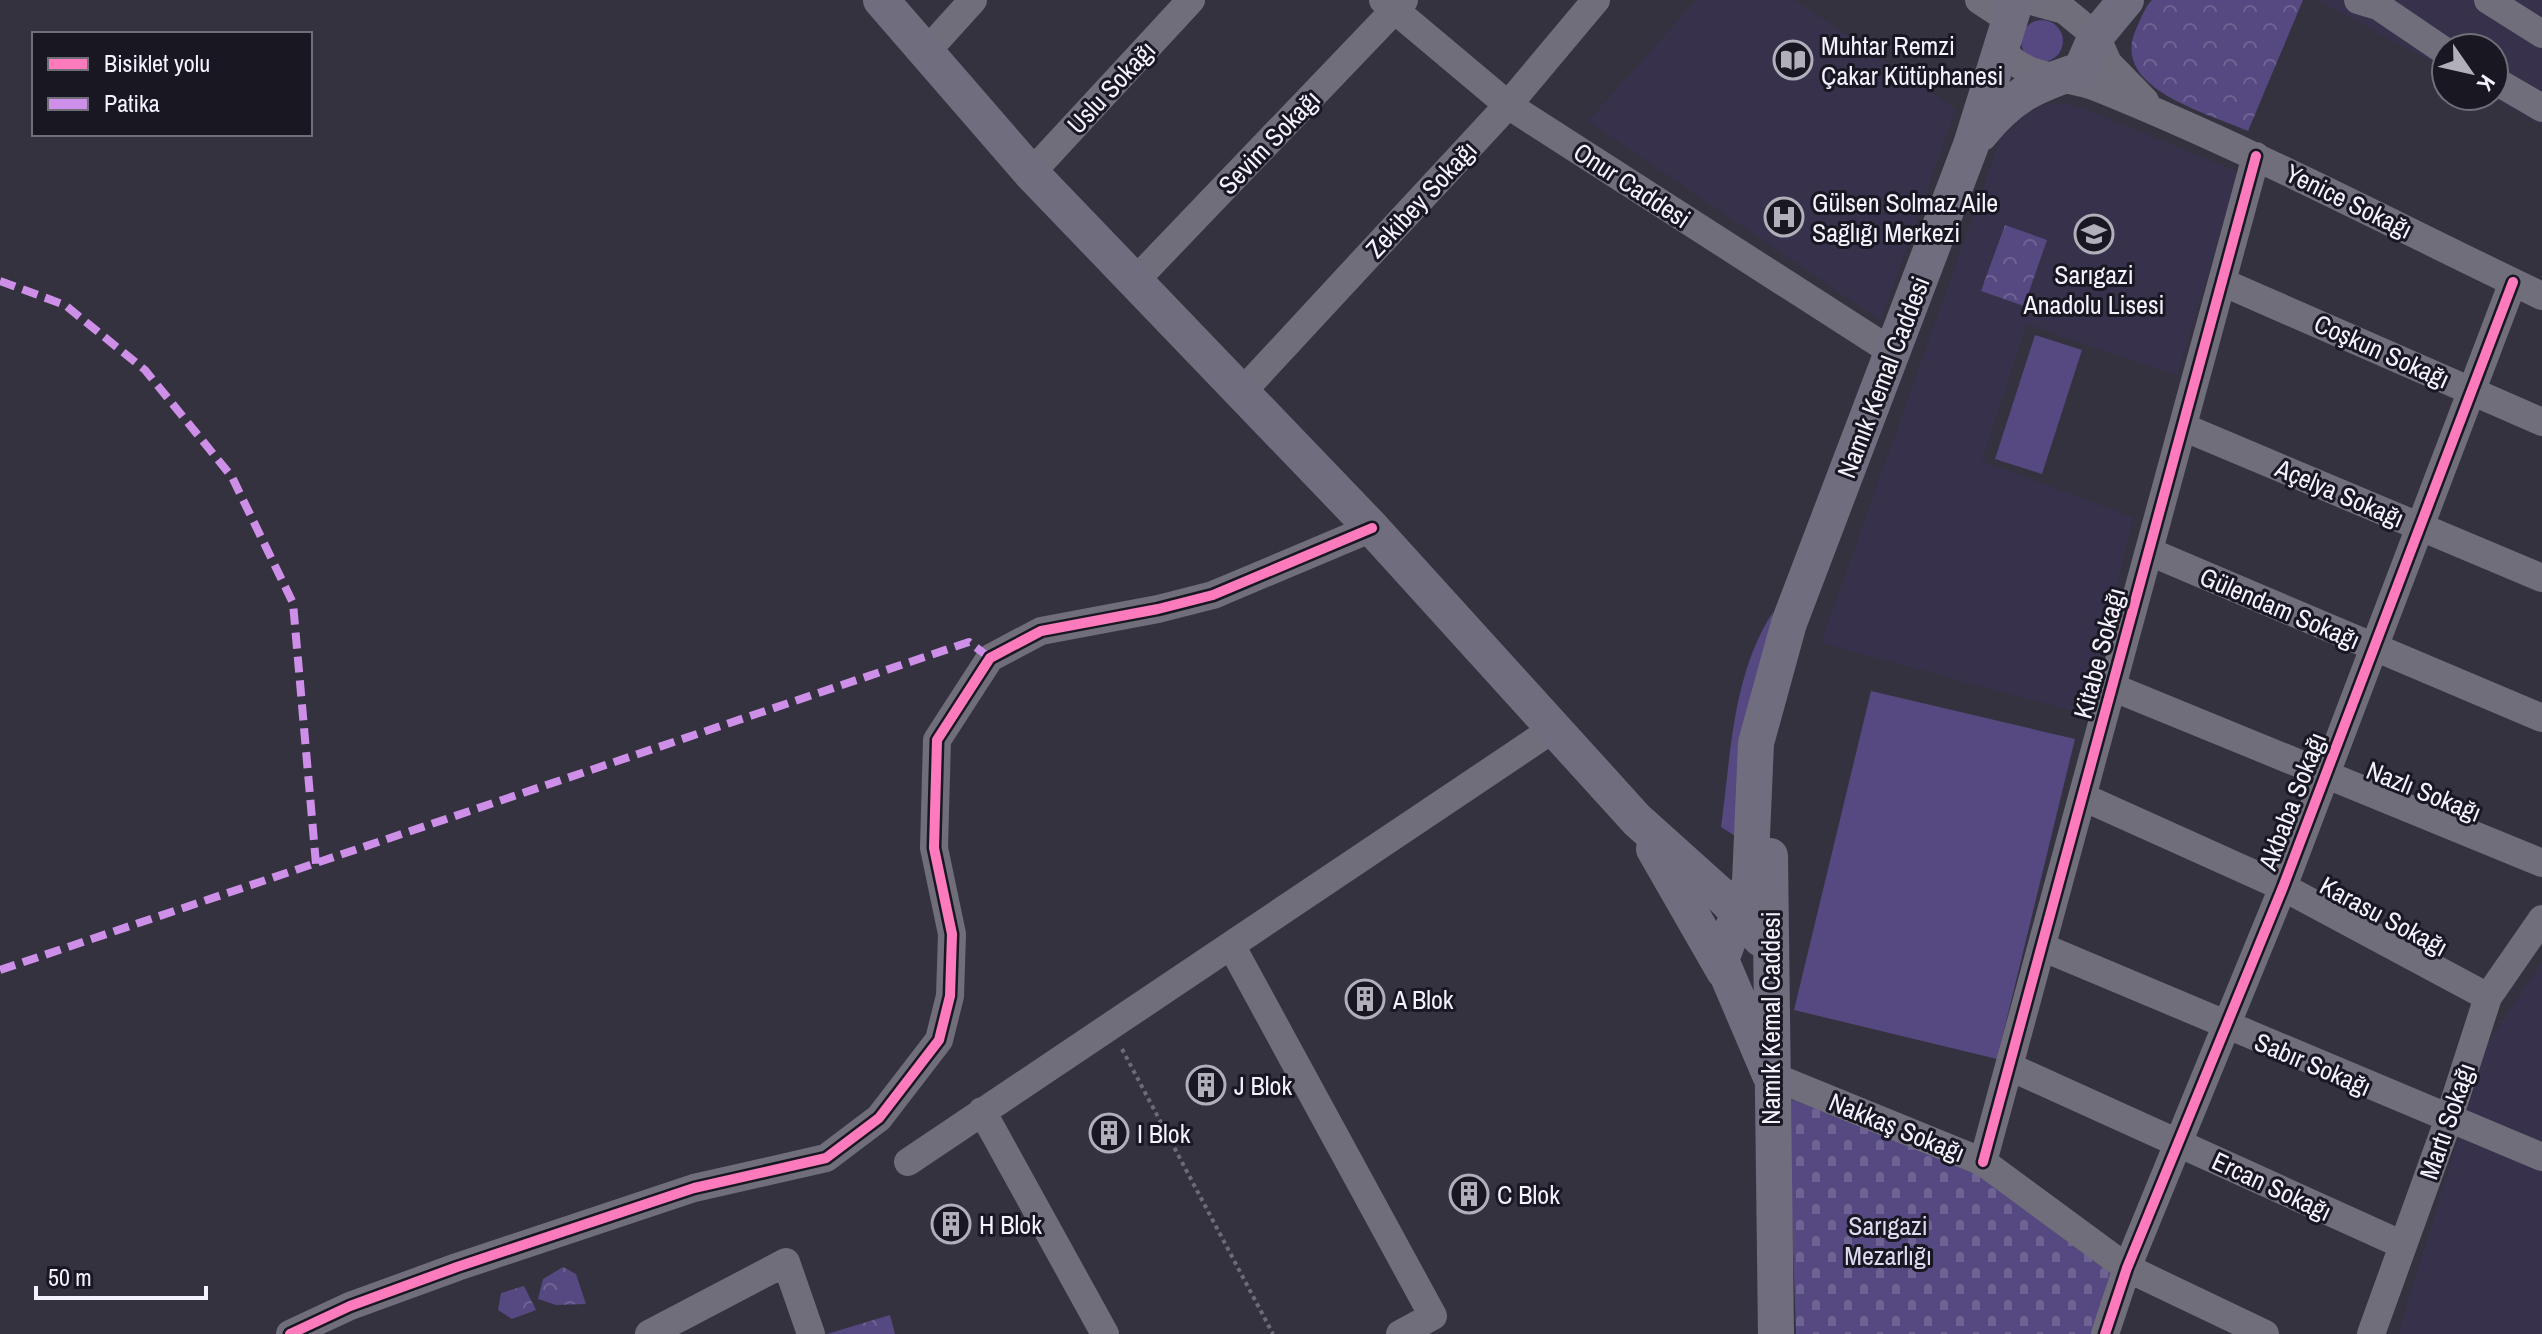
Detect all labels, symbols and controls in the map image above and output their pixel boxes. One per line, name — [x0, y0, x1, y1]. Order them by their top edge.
place label: Muhtar Remzi Çakar Kütüphanesi — [1821, 28, 2004, 93]
legend — [32, 32, 312, 136]
north arrow — [2430, 32, 2510, 112]
street label: Uslu Sokağı — [1059, 33, 1163, 141]
library icon: Muhtar Remzi Çakar Kütüphanesi — [1772, 39, 1814, 81]
text: Bisiklet yolu — [104, 47, 210, 79]
text: K — [2471, 69, 2503, 97]
street label: Sevim Sokağı — [1210, 82, 1328, 202]
text: Patika — [104, 87, 160, 119]
street label: Zekibey Sokağı — [1358, 133, 1484, 265]
street label: Onur Caddesi — [1567, 134, 1697, 236]
street label: Yenice Sokağı — [2280, 155, 2418, 247]
place label: Gülsen Solmaz Aile Sağlığı Merkezi — [1812, 185, 1998, 250]
hospital icon: Gülsen Solmaz Aile Sağlığı Merkezi — [1763, 196, 1805, 238]
school or university icon: Sarıgazi Anadolu Lisesi — [2073, 213, 2115, 255]
place label: Sarıgazi Anadolu Lisesi — [2022, 257, 2165, 322]
street label: Namık Kemal Caddesi — [1828, 271, 1938, 483]
street label: Coşkun Sokağı — [2309, 306, 2455, 396]
street label: Açelya Sokağı — [2270, 450, 2410, 536]
street label: Gülendam Sokağı — [2195, 559, 2365, 657]
street label: Kitabe Sokağı — [2065, 584, 2133, 722]
street label: Akbaba Sokağı — [2249, 727, 2334, 876]
street label: Nazlı Sokağı — [2361, 752, 2487, 830]
street label: Karasu Sokağı — [2314, 868, 2454, 964]
street label: Namık Kemal Caddesi — [1753, 911, 1788, 1125]
building icon: A Blok — [1344, 978, 1386, 1020]
place label: A Blok — [1392, 982, 1454, 1017]
street label: Sabır Sokağı — [2249, 1024, 2377, 1104]
street label: Martı Sokağı — [2411, 1058, 2483, 1184]
building icon: J Blok — [1185, 1064, 1227, 1106]
place label: J Blok — [1234, 1068, 1292, 1103]
street label: Nakkaş Sokağı — [1824, 1084, 1970, 1170]
building icon: I Blok — [1088, 1112, 1130, 1154]
place label: I Blok — [1137, 1116, 1191, 1151]
street label: Ercan Sokağı — [2207, 1143, 2337, 1229]
building icon: C Blok — [1448, 1173, 1490, 1215]
place label: C Blok — [1497, 1177, 1560, 1212]
building icon: H Blok — [930, 1203, 972, 1245]
place label: H Blok — [979, 1207, 1042, 1242]
park label: Sarıgazi Mezarlığı — [1844, 1208, 1932, 1273]
scale bar — [36, 1250, 206, 1300]
text: 50 m — [48, 1261, 92, 1293]

